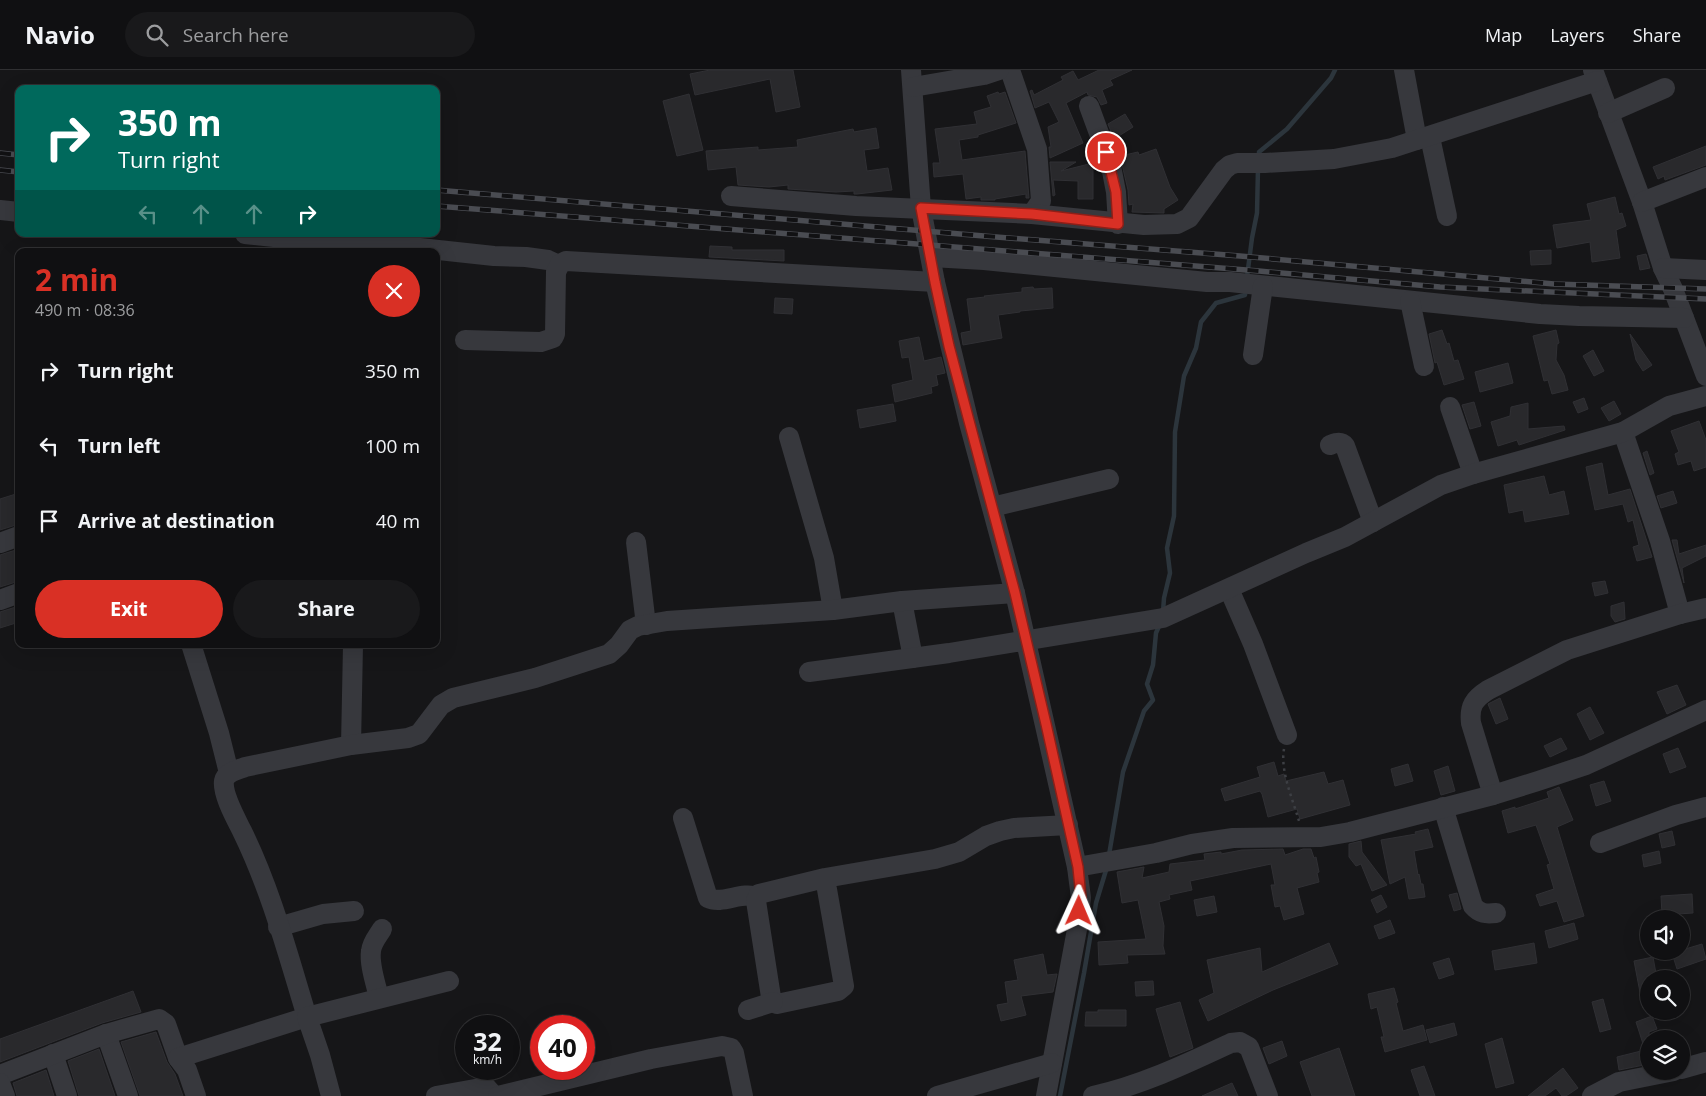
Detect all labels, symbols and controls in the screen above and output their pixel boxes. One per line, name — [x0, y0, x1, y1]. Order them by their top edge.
search box — [125, 12, 475, 57]
text: Navio — [25, 18, 95, 51]
icon: search — [143, 21, 171, 49]
text: Search here — [183, 22, 289, 48]
text: Map — [1485, 23, 1522, 47]
text: Layers — [1550, 23, 1605, 47]
text: Share — [1633, 23, 1681, 47]
text: 350 m — [118, 99, 222, 146]
icon: right — [35, 105, 100, 170]
pin — [1085, 131, 1127, 173]
icon: arrive — [1092, 138, 1120, 166]
text: Turn right — [118, 144, 220, 174]
icon: left — [134, 200, 162, 228]
icon: ahead — [187, 200, 215, 228]
icon: ahead — [240, 200, 268, 228]
icon: right — [293, 200, 321, 228]
text: 2 min — [35, 259, 118, 300]
button: close — [368, 265, 420, 317]
text: 490 m · 08:36 — [35, 299, 135, 321]
icon: right — [35, 357, 63, 385]
text: Turn right — [78, 358, 173, 384]
text: 350 m — [365, 358, 420, 384]
icon: left — [35, 432, 63, 460]
text: Turn left — [78, 433, 160, 459]
text: 100 m — [365, 433, 420, 459]
icon: arrive — [35, 507, 63, 535]
text: Arrive at destination — [78, 508, 275, 534]
text: 40 m — [376, 508, 420, 534]
button: Exit — [35, 580, 223, 638]
button: Share — [233, 580, 420, 638]
position arrow — [1052, 884, 1104, 936]
map controls — [1640, 910, 1690, 1080]
button: sound — [1640, 910, 1690, 960]
button: search — [1640, 970, 1690, 1020]
speed limit sign: 40 — [530, 1015, 595, 1080]
text: 32 — [473, 1024, 502, 1058]
button: layers — [1640, 1030, 1690, 1080]
text: km/h — [473, 1051, 502, 1068]

